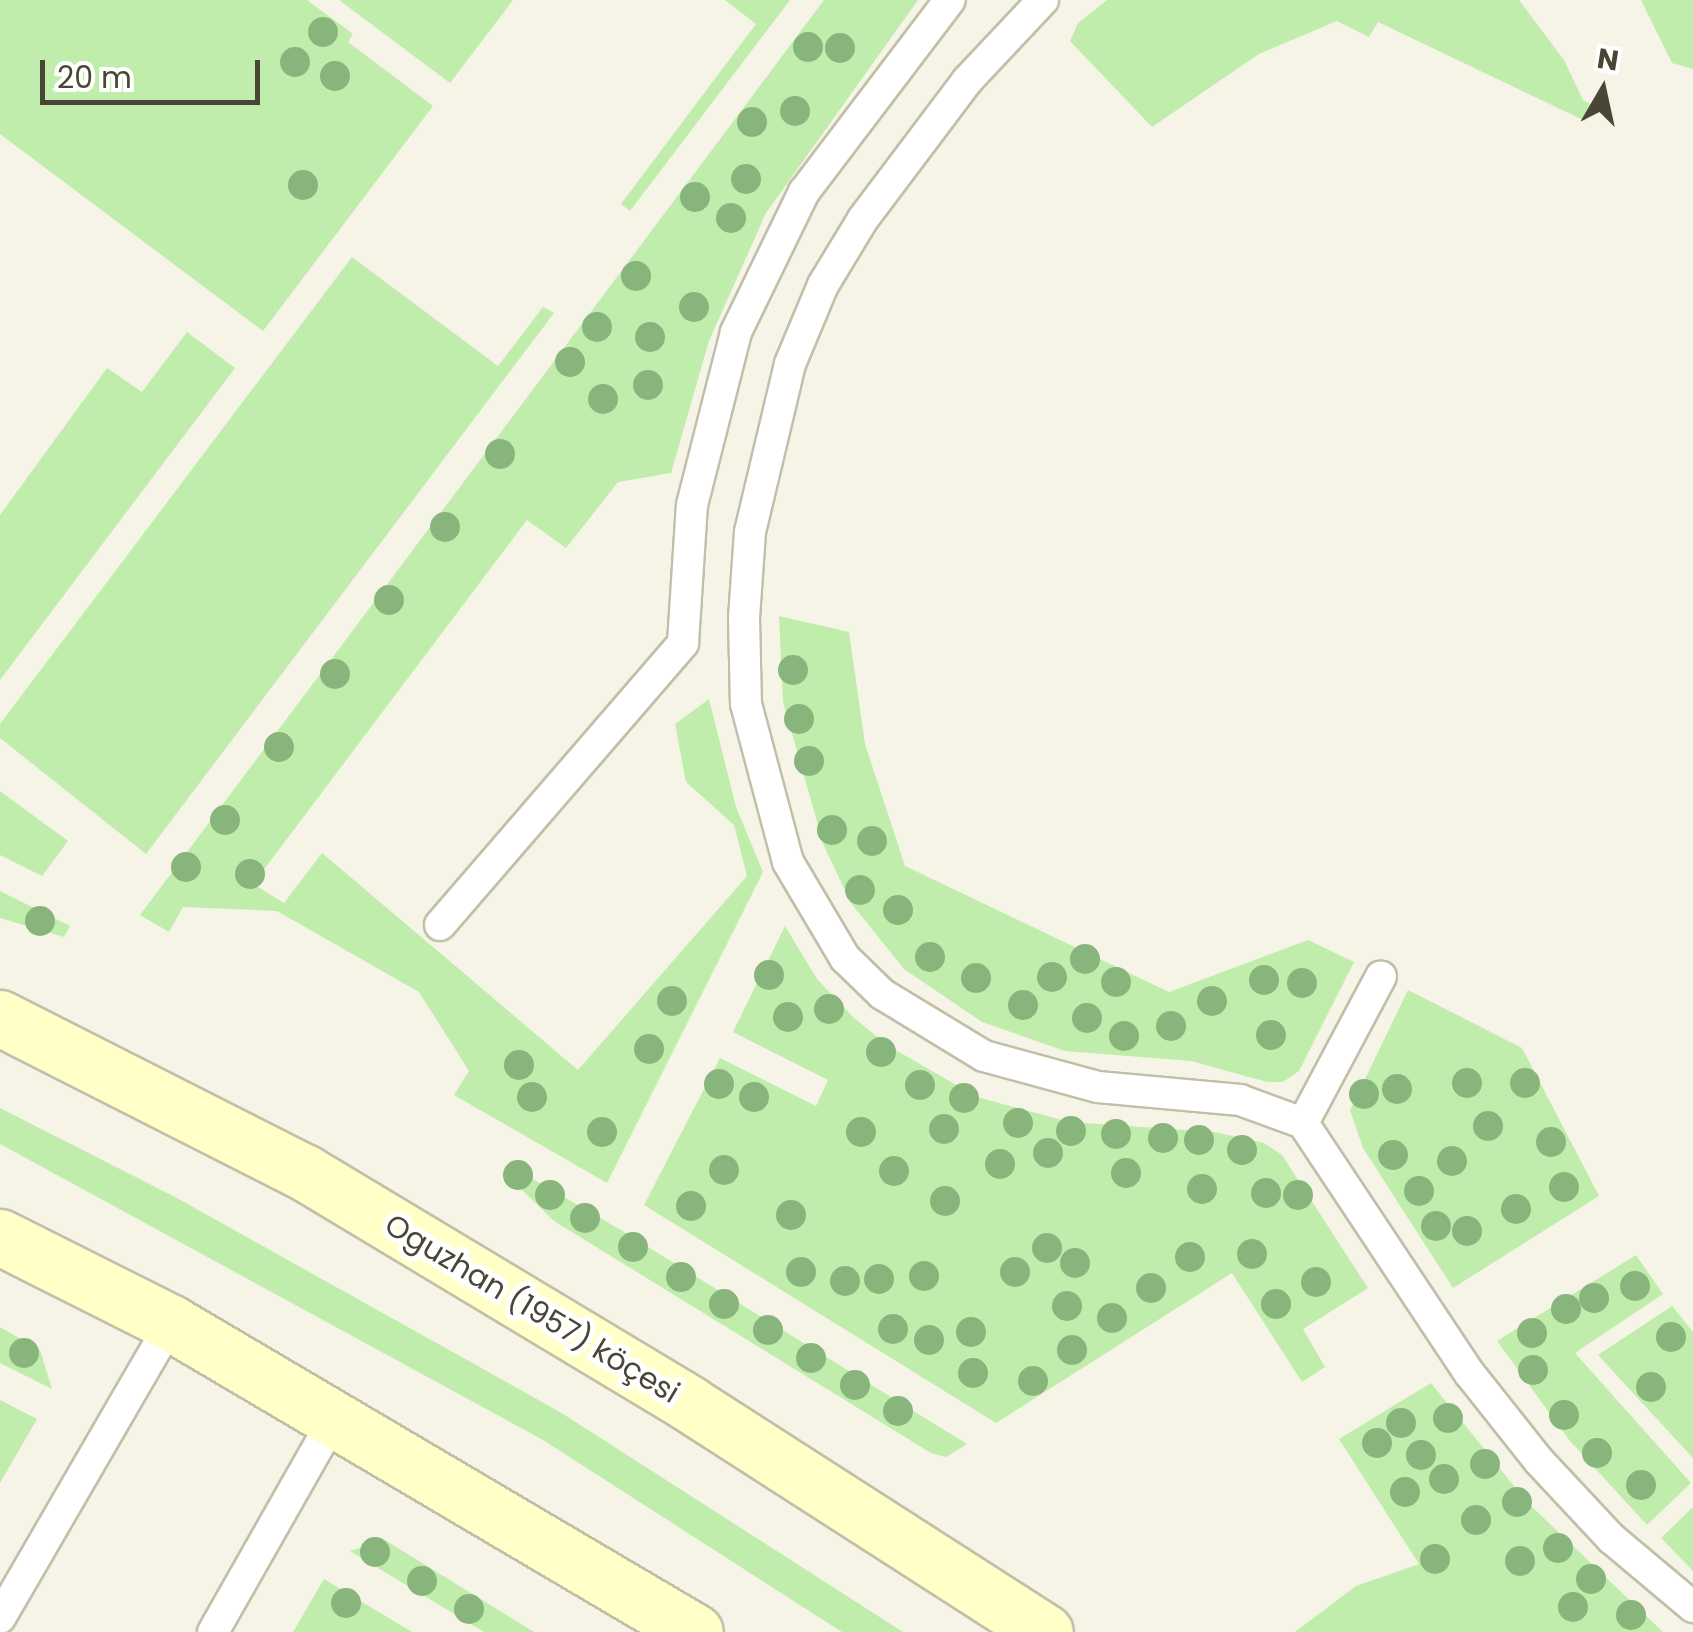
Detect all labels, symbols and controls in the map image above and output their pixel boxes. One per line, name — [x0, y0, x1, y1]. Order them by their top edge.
text: N — [1594, 39, 1621, 81]
scale bar — [45, 40, 265, 102]
north arrow — [1553, 40, 1653, 140]
text: 20 m — [57, 56, 132, 99]
street label: Oguzhan (1957) köçesi — [378, 1207, 686, 1411]

